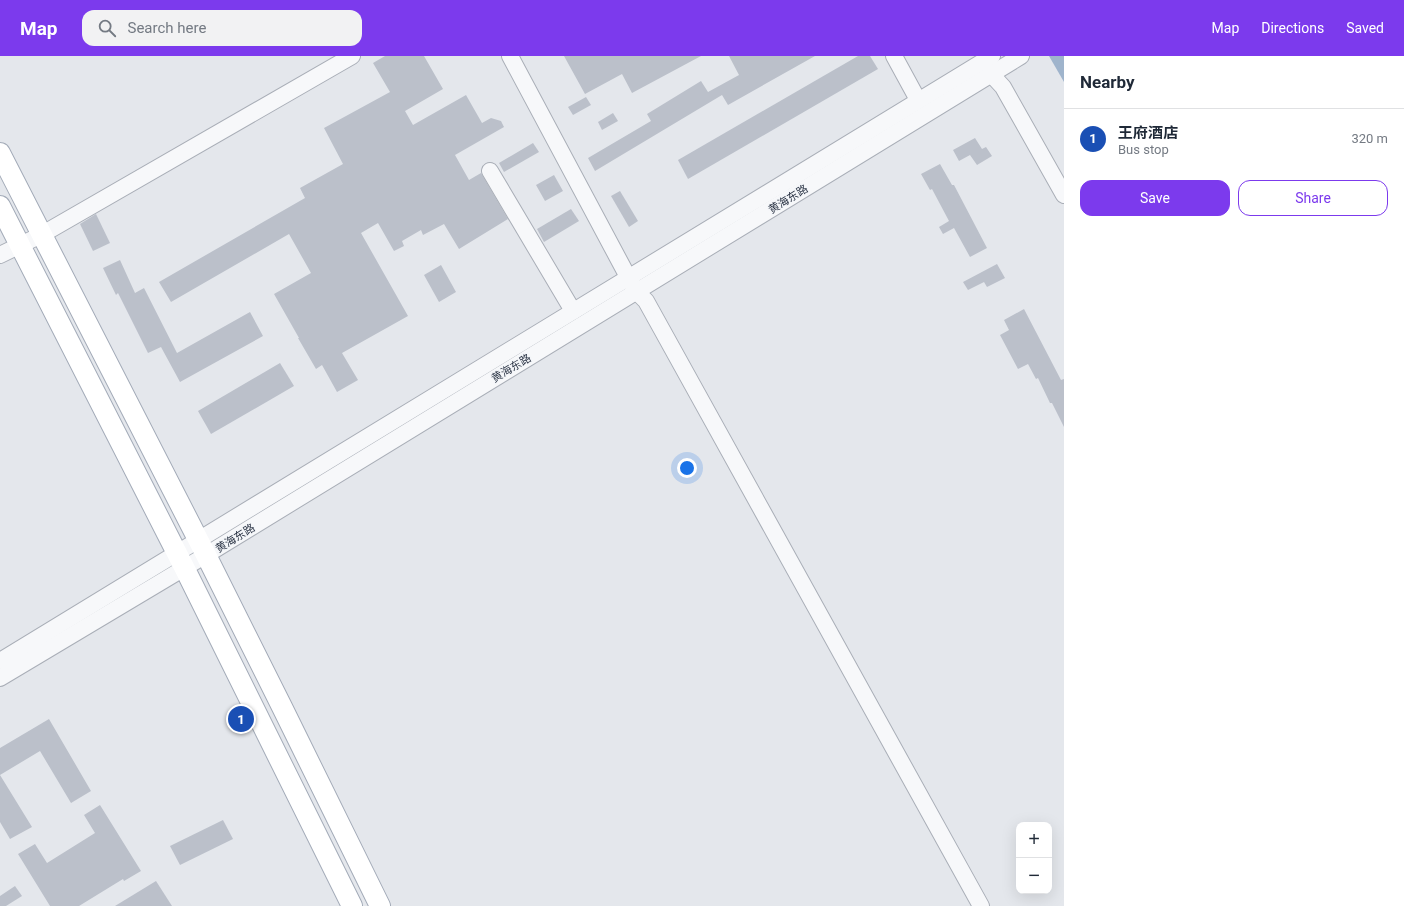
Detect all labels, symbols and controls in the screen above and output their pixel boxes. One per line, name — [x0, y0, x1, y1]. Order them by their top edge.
search box — [82, 10, 362, 46]
text: Map — [20, 17, 58, 40]
icon: search — [96, 17, 118, 39]
text: Search here — [128, 19, 206, 37]
text: Map — [1212, 20, 1239, 36]
text: Directions — [1261, 20, 1324, 36]
text: Saved — [1346, 20, 1384, 36]
text: Nearby — [1080, 72, 1135, 92]
text: 王府酒店 — [1118, 124, 1178, 142]
text: 1 — [1089, 131, 1097, 146]
text: 320 m — [1351, 131, 1388, 146]
text: Bus stop — [1118, 142, 1169, 157]
button: Save — [1080, 180, 1230, 216]
button: Share — [1238, 180, 1388, 216]
street label: 黄海东路 — [766, 182, 810, 217]
street label: 黄海东路 — [489, 352, 533, 385]
your location — [677, 458, 697, 478]
street label: 黄海东路 — [213, 521, 257, 556]
pin: 1 — [228, 704, 254, 734]
map controls — [1016, 822, 1052, 894]
button: + — [1016, 822, 1052, 858]
button: − — [1016, 858, 1052, 894]

